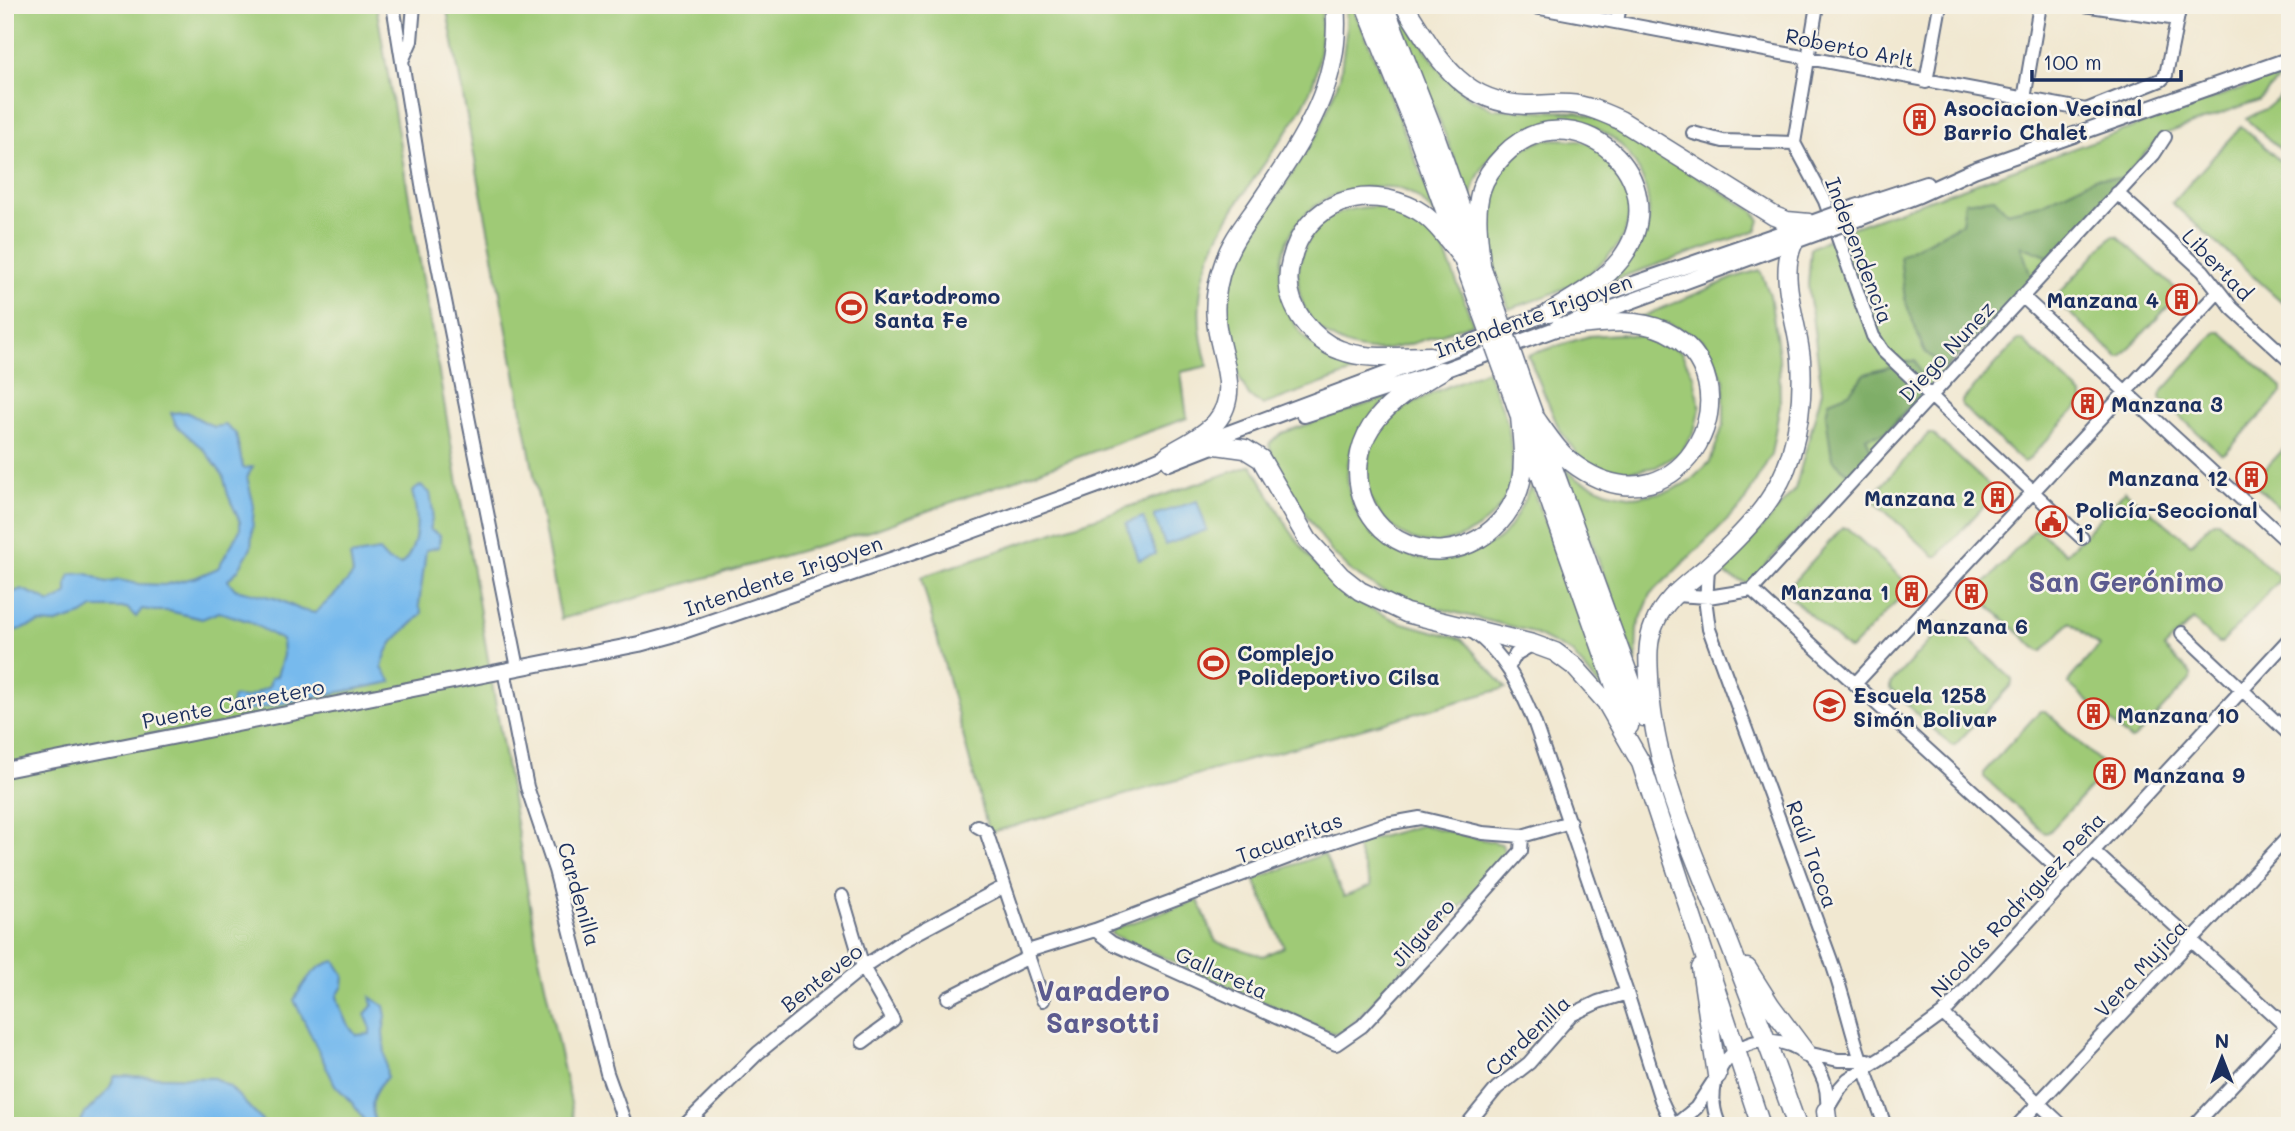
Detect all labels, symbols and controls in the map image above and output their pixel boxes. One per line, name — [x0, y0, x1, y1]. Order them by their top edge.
street label: Roberto Arlt — [1783, 21, 1917, 73]
scale bar — [2032, 38, 2181, 82]
text: 100 m — [2043, 48, 2102, 75]
place label: Asociacion Vecinal Barrio Chalet — [1943, 94, 2142, 145]
building icon: Asociacion Vecinal Barrio Chalet — [1903, 102, 1937, 136]
street label: Independencia — [1820, 173, 1900, 327]
street label: Libertad — [2177, 222, 2259, 306]
street label: Intendente Irigoyen — [1431, 267, 1635, 363]
place label: Kartodromo Santa Fe — [874, 282, 1000, 333]
building icon: Manzana 4 — [2165, 282, 2199, 316]
place label: Manzana 4 — [2046, 286, 2159, 313]
sports icon: Kartodromo Santa Fe — [834, 290, 868, 324]
street label: Diego Nunez — [1892, 295, 2000, 407]
building icon: Manzana 3 — [2071, 386, 2105, 420]
place label: Manzana 3 — [2111, 390, 2223, 417]
building icon: Manzana 12 — [2234, 460, 2268, 494]
place label: Manzana 12 — [2108, 464, 2228, 491]
building icon: Manzana 2 — [1981, 480, 2015, 514]
place label: Manzana 2 — [1864, 484, 1975, 511]
place label: Policía-Seccional 1° — [2075, 496, 2258, 547]
public building icon: Policía-Seccional 1° — [2035, 504, 2069, 538]
street label: Intendente Irigoyen — [680, 528, 886, 622]
district label: San Gerónimo — [2028, 563, 2224, 599]
building icon: Manzana 1 — [1895, 574, 1929, 608]
building icon: Manzana 6 — [1955, 576, 1989, 610]
place label: Manzana 1 — [1780, 578, 1889, 605]
place label: Manzana 6 — [1916, 612, 2028, 639]
place label: Complejo Polideportivo Cilsa — [1237, 639, 1440, 690]
sports icon: Complejo Polideportivo Cilsa — [1197, 647, 1231, 681]
street label: Puente Carretero — [139, 672, 327, 734]
place label: Escuela 1258 Simón Bolivar — [1853, 681, 1997, 732]
school or university icon: Escuela 1258 Simón Bolivar — [1813, 689, 1847, 723]
building icon: Manzana 10 — [2077, 697, 2111, 731]
place label: Manzana 10 — [2117, 701, 2239, 728]
building icon: Manzana 9 — [2093, 757, 2127, 791]
place label: Manzana 9 — [2133, 761, 2245, 788]
street label: Raúl Tacca — [1781, 796, 1845, 912]
street label: Tacuaritas — [1232, 805, 1346, 869]
street label: Nicolás Rodríguez Peña — [1924, 806, 2110, 1002]
street label: Cardenilla — [552, 839, 608, 949]
street label: Jilguero — [1384, 892, 1460, 972]
street label: Vera Mujica — [2088, 913, 2192, 1023]
street label: Benteveo — [775, 937, 867, 1017]
street label: Gallareta — [1172, 940, 1272, 1004]
district label: Varadero Sarsotti — [1036, 972, 1170, 1040]
street label: Cardenilla — [1479, 989, 1575, 1081]
north arrow — [2186, 1023, 2256, 1092]
text: N — [2215, 1028, 2229, 1053]

